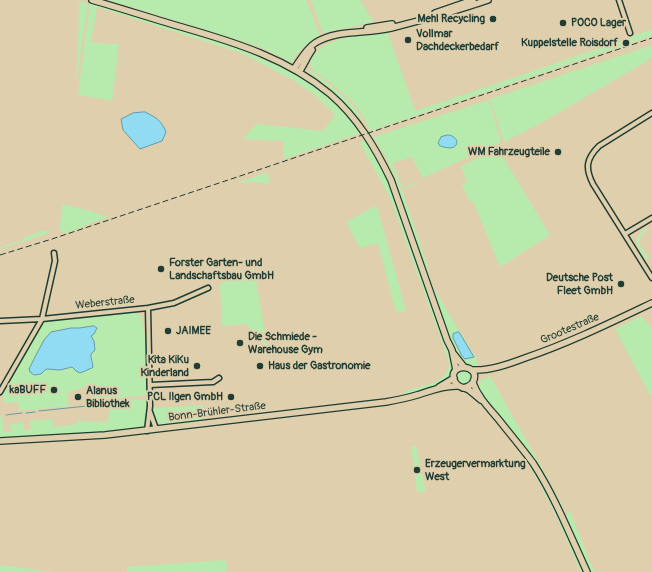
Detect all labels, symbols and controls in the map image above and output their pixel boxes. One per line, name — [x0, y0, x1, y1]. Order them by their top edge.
place label: Mehl Recycling — [418, 12, 485, 26]
marker: Mehl Recycling — [488, 14, 498, 24]
place label: POCO Lager — [571, 16, 626, 30]
marker: POCO Lager — [558, 18, 568, 28]
place label: Vollmar Dachdeckerbedarf — [416, 27, 499, 53]
marker: Vollmar Dachdeckerbedarf — [403, 35, 413, 45]
place label: Kuppelstelle Roisdorf — [521, 36, 618, 50]
marker: Kuppelstelle Roisdorf — [621, 38, 631, 48]
place label: WM Fahrzeugteile — [468, 145, 550, 159]
marker: WM Fahrzeugteile — [553, 147, 563, 157]
place label: Forster Garten- und Landschaftsbau GmbH — [169, 256, 274, 282]
marker: Forster Garten- und Landschaftsbau GmbH — [156, 264, 166, 274]
place label: Deutsche Post Fleet GmbH — [546, 271, 613, 297]
marker: Deutsche Post Fleet GmbH — [616, 279, 626, 289]
street label: Weberstraße — [75, 293, 135, 313]
street label: Grootestraße — [539, 311, 601, 347]
place label: JAIMEE — [176, 324, 211, 338]
marker: JAIMEE — [163, 326, 173, 336]
place label: Die Schmiede - Warehouse Gym — [248, 330, 323, 356]
marker: Die Schmiede - Warehouse Gym — [235, 338, 245, 348]
place label: Kita KiKu Kinderland — [140, 353, 189, 379]
place label: Haus der Gastronomie — [268, 359, 370, 373]
marker: Kita KiKu Kinderland — [192, 361, 202, 371]
marker: Haus der Gastronomie — [255, 361, 265, 371]
place label: kaBUFF — [10, 383, 46, 397]
place label: Alanus Bibliothek — [86, 384, 130, 410]
marker: kaBUFF — [49, 385, 59, 395]
place label: PCL Ilgen GmbH — [147, 390, 223, 404]
marker: Alanus Bibliothek — [73, 392, 83, 402]
marker: PCL Ilgen GmbH — [226, 392, 236, 402]
street label: Bonn-Brühler-Straße — [167, 399, 267, 425]
place label: Erzeugervermarktung West — [425, 457, 526, 483]
marker: Erzeugervermarktung West — [412, 465, 422, 475]

